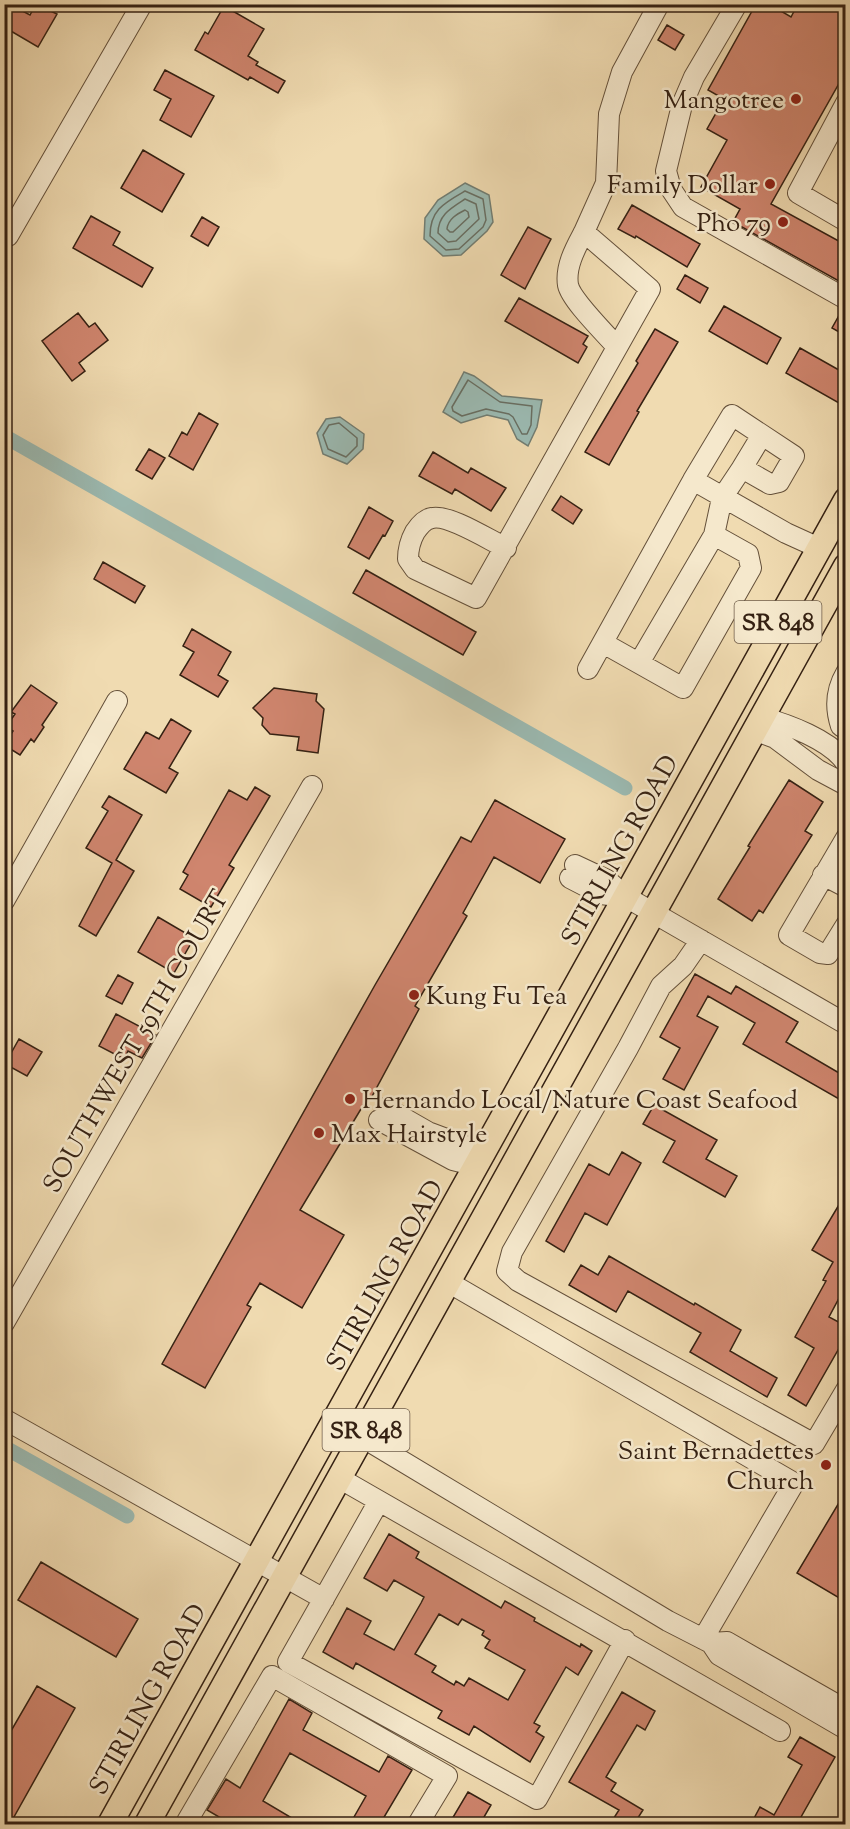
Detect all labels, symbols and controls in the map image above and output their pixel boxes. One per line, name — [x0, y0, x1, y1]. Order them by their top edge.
place label: Mangotree — [663, 83, 784, 120]
marker: Mangotree — [789, 92, 803, 106]
place label: Family Dollar — [607, 168, 758, 205]
marker: Family Dollar — [763, 177, 777, 191]
place label: Pho 79 — [696, 206, 771, 243]
marker: Pho 79 — [776, 215, 790, 229]
road number: SR 848 — [734, 601, 822, 643]
street label: STIRLING ROAD — [553, 749, 689, 953]
street label: SOUTHWEST 59TH COURT — [35, 884, 239, 1201]
place label: Kung Fu Tea — [426, 979, 567, 1016]
marker: Kung Fu Tea — [407, 988, 421, 1002]
place label: Hernando Local/Nature Coast Seafood — [362, 1083, 798, 1120]
marker: Hernando Local/Nature Coast Seafood — [343, 1092, 357, 1106]
place label: Max Hairstyle — [331, 1117, 487, 1154]
marker: Max Hairstyle — [312, 1126, 326, 1140]
street label: STIRLING ROAD — [318, 1174, 454, 1378]
road number: SR 848 — [322, 1409, 410, 1451]
place label: Saint Bernadettes Church — [618, 1434, 814, 1501]
marker: Saint Bernadettes Church — [819, 1458, 833, 1472]
street label: STIRLING ROAD — [81, 1598, 217, 1802]

